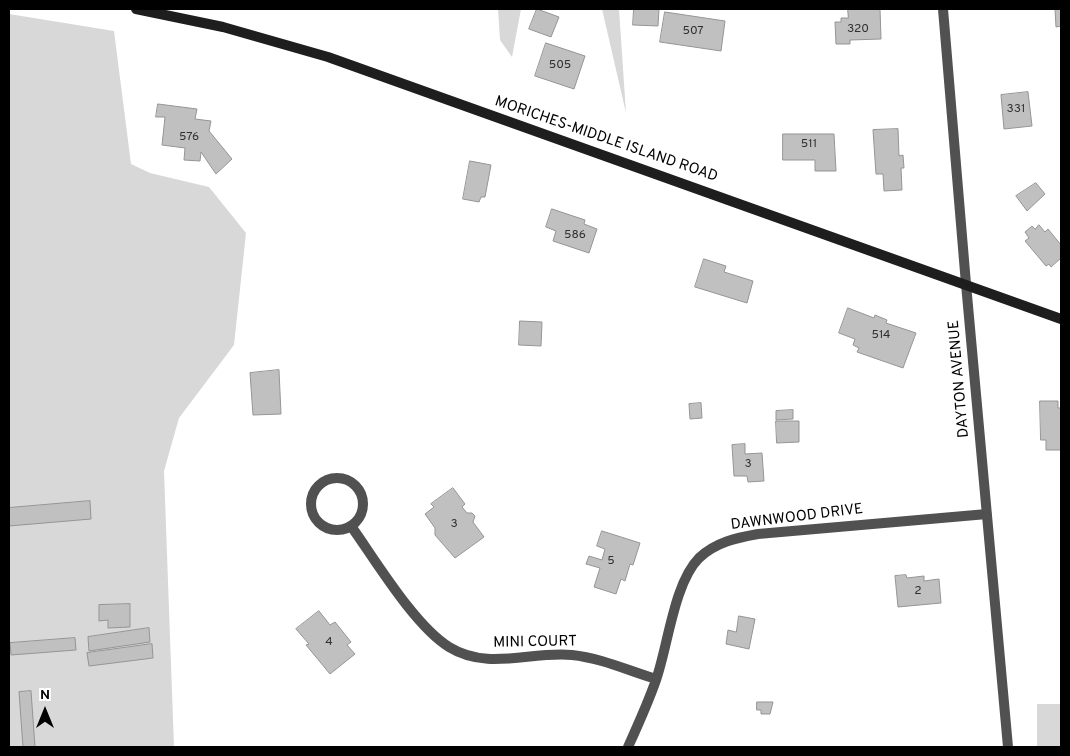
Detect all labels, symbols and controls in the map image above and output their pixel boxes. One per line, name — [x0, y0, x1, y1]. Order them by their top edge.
house number: 320 — [847, 23, 869, 37]
house number: 507 — [682, 25, 704, 39]
house number: 505 — [549, 59, 571, 73]
street label: MORICHES-MIDDLE ISLAND ROAD — [492, 93, 720, 187]
house number: 331 — [1007, 103, 1025, 117]
house number: 576 — [179, 131, 199, 145]
house number: 511 — [801, 138, 817, 152]
house number: 586 — [564, 229, 586, 243]
street label: DAYTON AVENUE — [946, 319, 974, 439]
house number: 514 — [871, 329, 891, 343]
house number: 3 — [744, 458, 752, 472]
street label: DAWNWOOD DRIVE — [730, 501, 864, 535]
house number: 3 — [450, 518, 458, 532]
house number: 5 — [607, 555, 615, 569]
house number: 2 — [914, 585, 922, 599]
street label: MINI COURT — [493, 633, 577, 653]
house number: 4 — [325, 636, 333, 650]
north arrow — [20, 686, 70, 736]
text: N — [40, 687, 50, 704]

